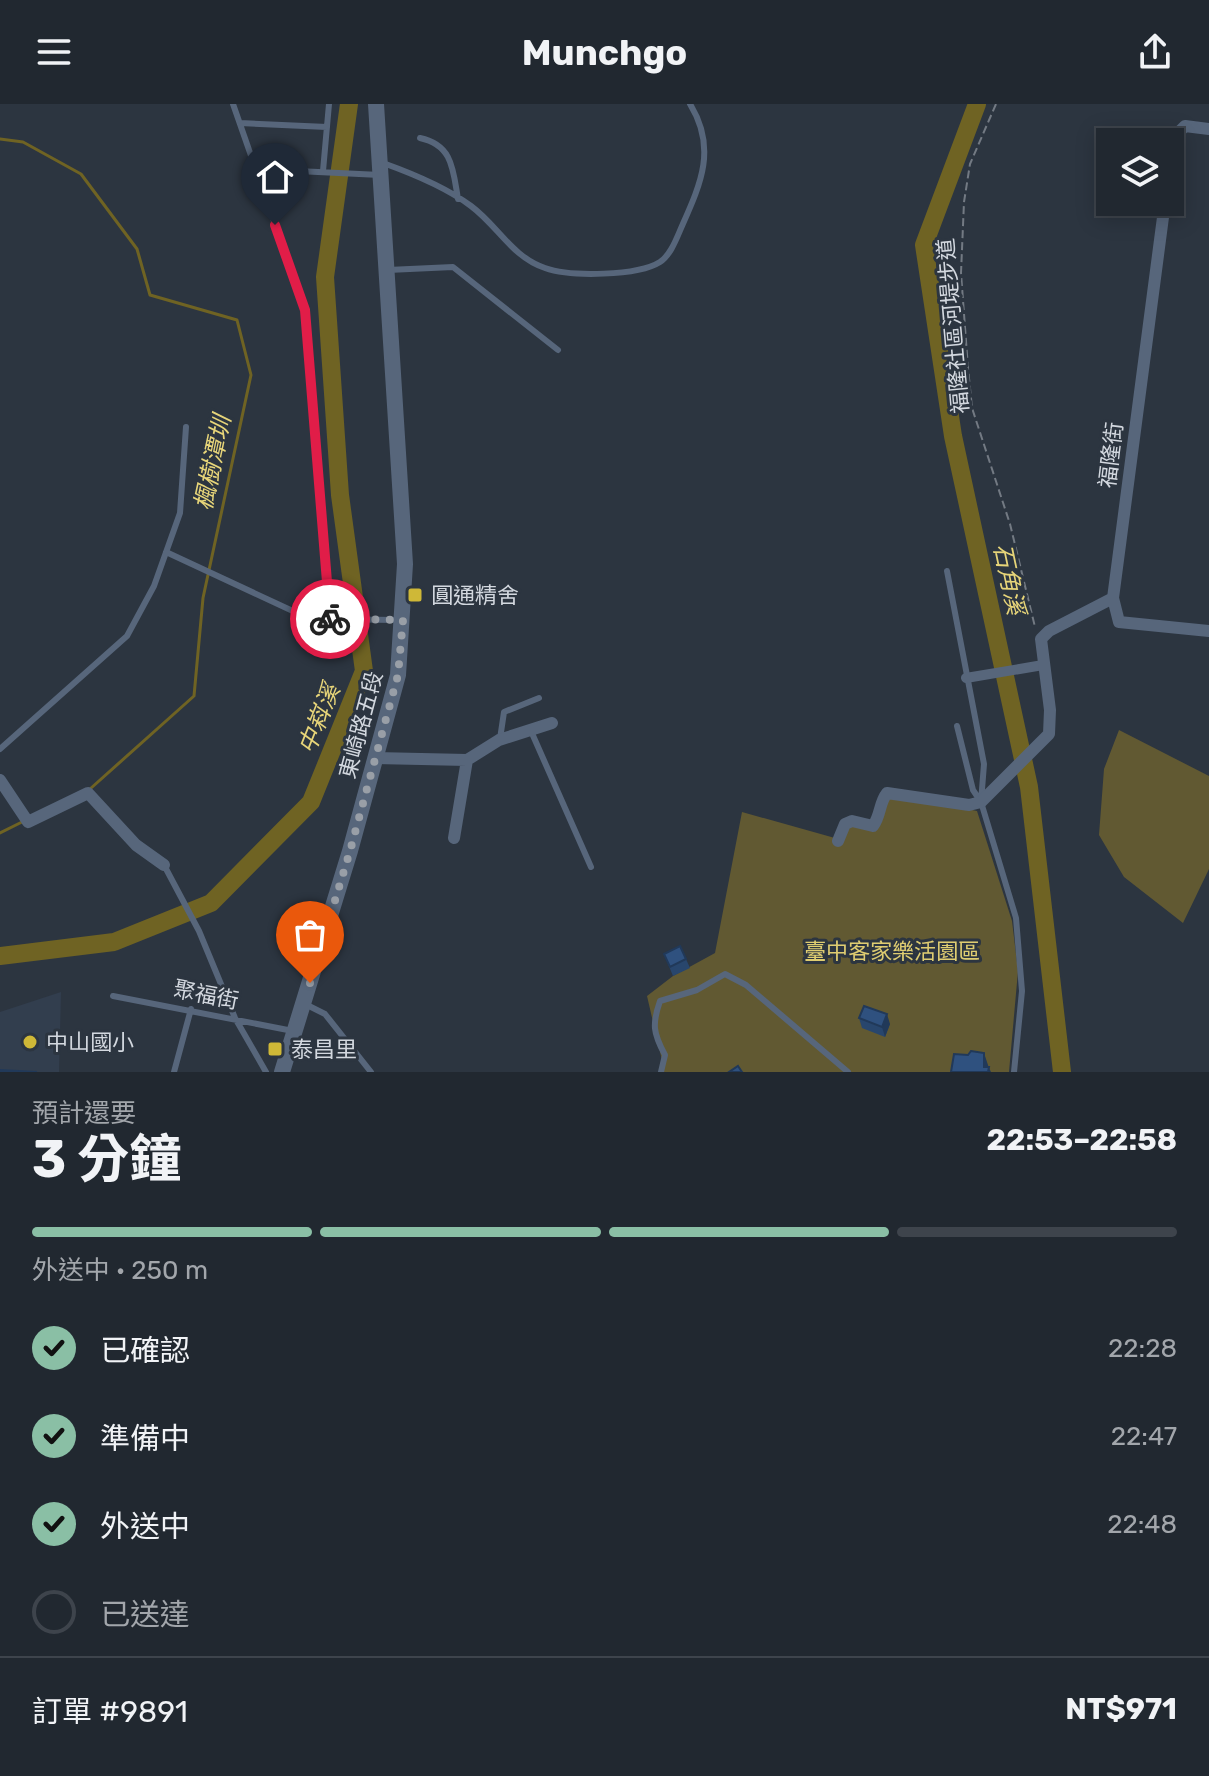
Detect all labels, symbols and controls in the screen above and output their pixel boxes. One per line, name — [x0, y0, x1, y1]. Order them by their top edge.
icon: menu — [32, 30, 76, 74]
icon: share — [1133, 30, 1177, 74]
text: Munchgo — [522, 31, 687, 74]
map controls — [1096, 128, 1184, 216]
button: layers — [1096, 128, 1184, 216]
pin — [241, 143, 309, 225]
icon: home — [253, 155, 297, 199]
street label: 福隆社區河堤步道 — [932, 237, 974, 415]
water label: 楓樹潭圳 — [189, 410, 237, 513]
street label: 福隆街 — [1094, 421, 1128, 489]
water label: 石角溪 — [988, 541, 1031, 620]
courier — [290, 579, 370, 659]
place label: 圓通精舍 — [431, 582, 519, 609]
marker: 圓通精舍 — [406, 586, 424, 604]
icon: bike — [308, 597, 352, 641]
street label: 東崎路五段 — [334, 668, 388, 782]
water label: 中嵙溪 — [293, 678, 347, 758]
pin — [276, 901, 344, 983]
icon: bag — [288, 913, 332, 957]
park label: 臺中客家樂活園區 — [804, 938, 980, 965]
street label: 聚福街 — [171, 975, 241, 1015]
place label: 中山國小 — [46, 1029, 134, 1056]
marker: 中山國小 — [21, 1033, 39, 1051]
place label: 泰昌里 — [291, 1036, 357, 1063]
marker: 泰昌里 — [266, 1040, 284, 1058]
text: 預計還要 — [32, 1098, 136, 1129]
text: 22:53–22:58 — [986, 1122, 1177, 1158]
text: 3 分鐘 — [32, 1128, 181, 1190]
text: 外送中 · 250 m — [32, 1255, 208, 1286]
icon: check — [32, 1326, 76, 1370]
text: 已確認 — [100, 1333, 190, 1369]
text: 22:28 — [1108, 1333, 1177, 1364]
icon: check — [32, 1414, 76, 1458]
text: 準備中 — [100, 1421, 190, 1457]
text: 22:47 — [1111, 1421, 1177, 1452]
icon: check — [32, 1502, 76, 1546]
text: 外送中 — [100, 1509, 190, 1545]
text: 22:48 — [1107, 1509, 1177, 1540]
text: 已送達 — [100, 1597, 190, 1633]
text: NT$971 — [1065, 1691, 1177, 1727]
text: 訂單 #9891 — [32, 1694, 188, 1730]

